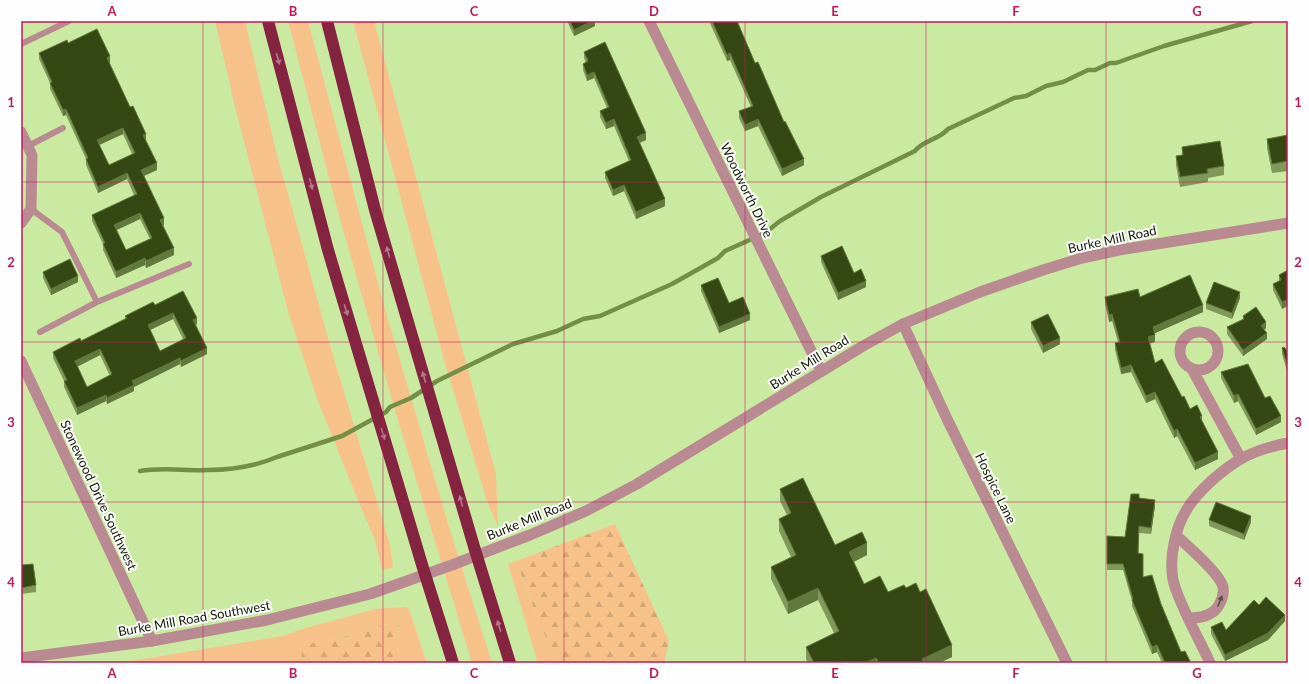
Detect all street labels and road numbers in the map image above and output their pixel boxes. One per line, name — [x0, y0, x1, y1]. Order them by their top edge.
street label: Woodworth Drive — [717, 140, 777, 240]
street label: Burke Mill Road — [1066, 222, 1158, 256]
street label: Burke Mill Road — [767, 331, 851, 393]
street label: Stonewood Drive Southwest — [57, 418, 141, 573]
street label: Hospice Lane — [972, 450, 1020, 526]
street label: Burke Mill Road — [484, 495, 574, 543]
street label: Burke Mill Road Southwest — [117, 597, 272, 639]

